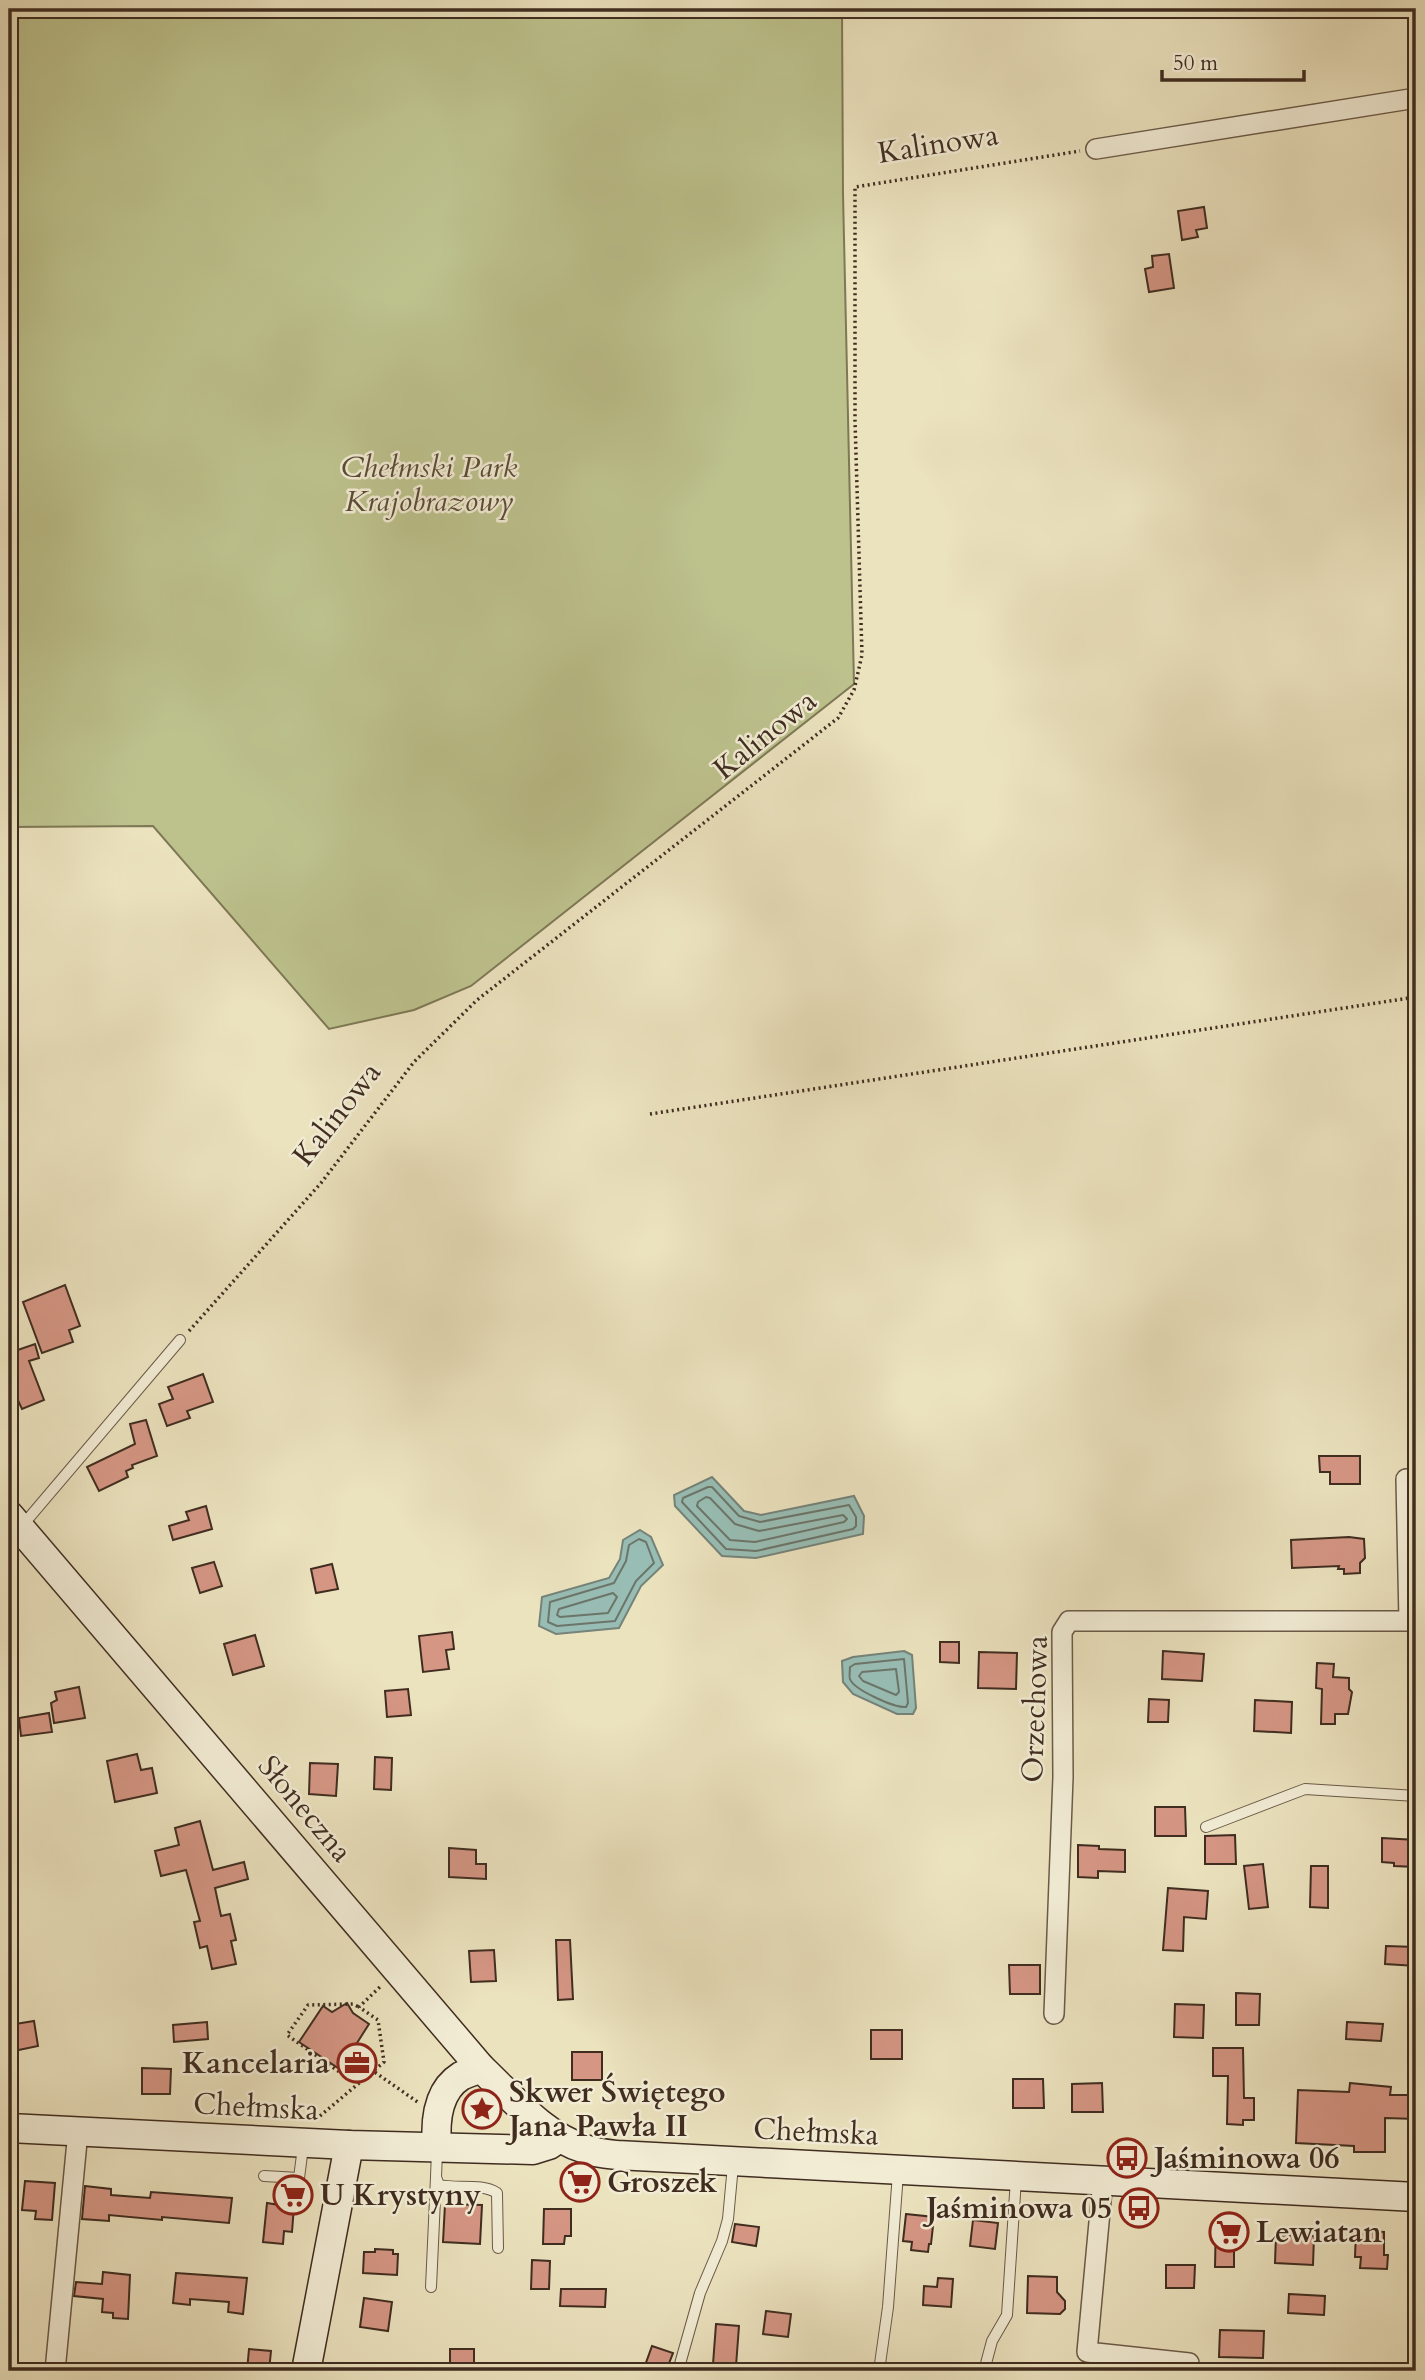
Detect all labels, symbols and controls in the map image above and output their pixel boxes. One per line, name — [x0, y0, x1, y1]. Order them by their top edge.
scale bar — [1162, 38, 1304, 82]
text: 50 m — [1173, 49, 1218, 78]
street label: Kalinowa — [875, 114, 1001, 174]
park label: Chełmski Park Krajobrazowy — [341, 447, 517, 522]
street label: Kalinowa — [705, 681, 825, 789]
street label: Kalinowa — [283, 1053, 391, 1175]
street label: Orzechowa — [1012, 1635, 1058, 1783]
street label: Słoneczna — [248, 1747, 362, 1871]
office icon: Kancelaria — [336, 2042, 378, 2084]
place label: Kancelaria — [182, 2043, 330, 2084]
place label: Skwer Świętego Jana Pawła II — [505, 2072, 725, 2147]
street label: Chełmska — [192, 2083, 320, 2131]
place icon: Skwer Świętego Jana Pawła II — [461, 2088, 503, 2130]
street label: Chełmska — [752, 2108, 880, 2156]
bus stop icon: Jaśminowa 06 — [1106, 2137, 1148, 2179]
place label: Jaśminowa 06 — [1150, 2138, 1340, 2179]
supermarket icon: Groszek — [559, 2161, 601, 2203]
place label: Groszek — [607, 2162, 717, 2203]
supermarket icon: U Krystyny — [272, 2174, 314, 2216]
place label: U Krystyny — [320, 2175, 481, 2216]
bus stop icon: Jaśminowa 05 — [1118, 2187, 1160, 2229]
place label: Jaśminowa 05 — [922, 2188, 1112, 2229]
supermarket icon: Lewiatan — [1208, 2211, 1250, 2253]
place label: Lewiatan — [1256, 2212, 1382, 2253]

